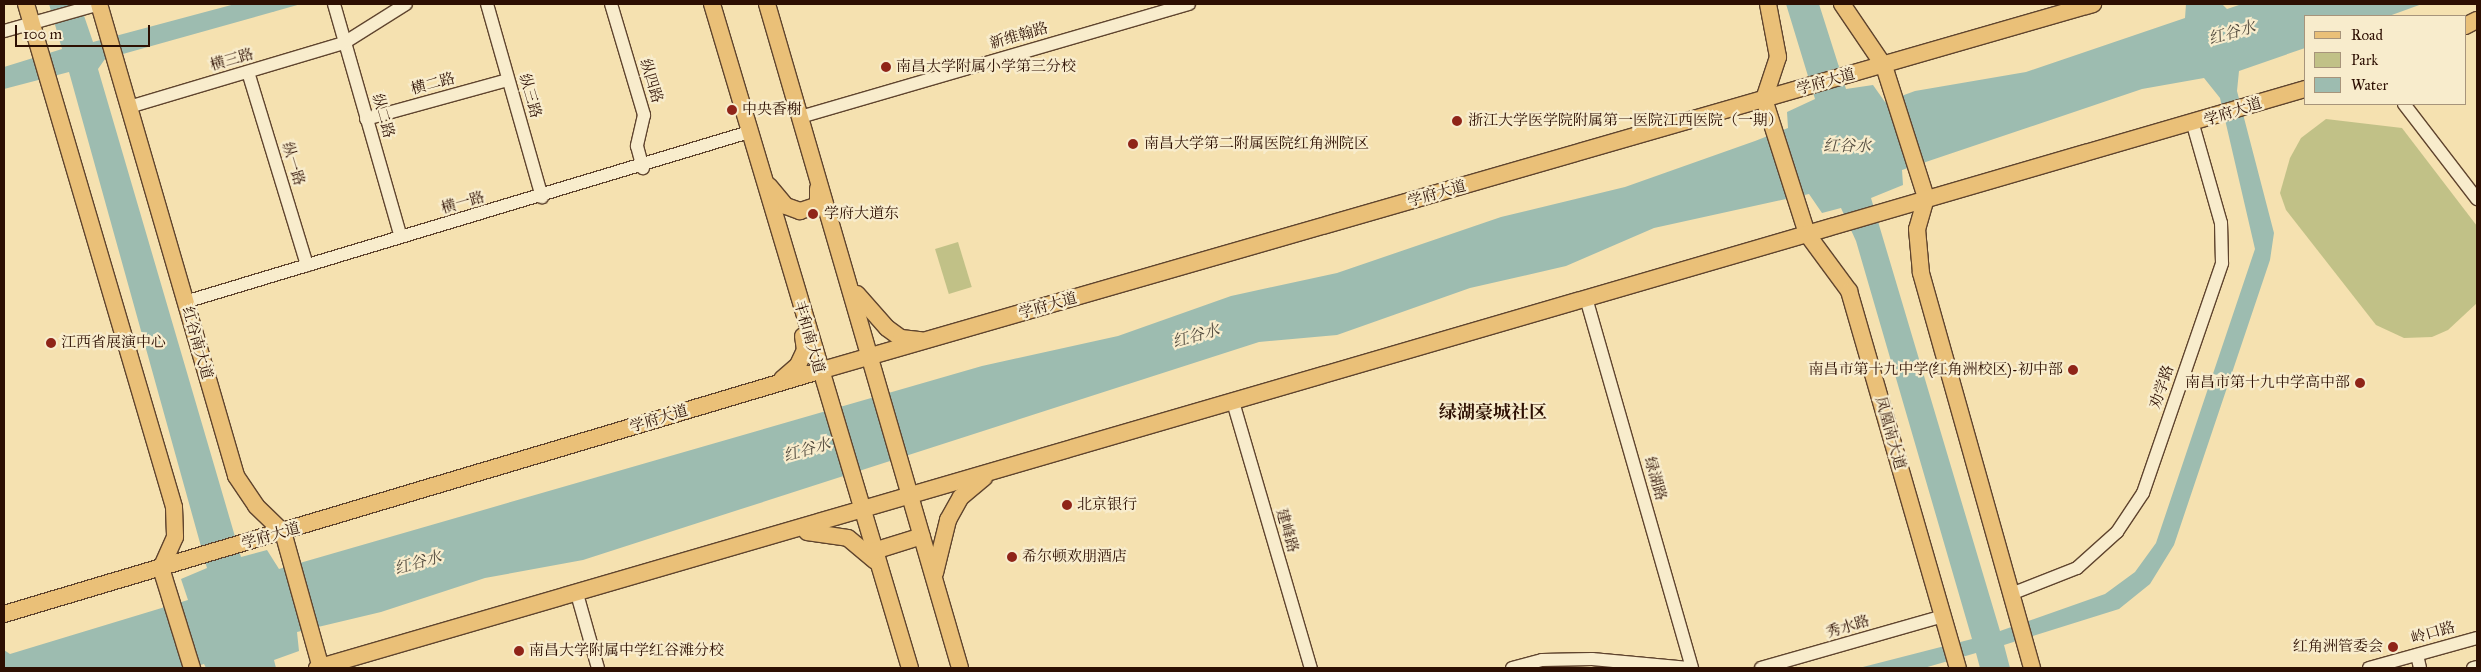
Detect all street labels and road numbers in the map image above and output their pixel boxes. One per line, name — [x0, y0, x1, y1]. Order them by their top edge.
street label: 新维翰路 — [988, 19, 1050, 53]
street label: 横三路 — [208, 45, 256, 75]
street label: 纵四路 — [636, 57, 666, 105]
street label: 学府大道 — [1795, 65, 1857, 99]
street label: 横二路 — [409, 69, 457, 99]
street label: 纵三路 — [515, 72, 545, 120]
street label: 纵二路 — [368, 92, 398, 140]
street label: 学府大道 — [2202, 94, 2264, 130]
street label: 纵一路 — [278, 140, 308, 188]
street label: 学府大道 — [1406, 177, 1468, 211]
street label: 横一路 — [439, 188, 487, 218]
street label: 学府大道 — [1017, 289, 1079, 323]
street label: 丰和南大道 — [790, 298, 828, 376]
street label: 红谷南大道 — [178, 304, 216, 382]
street label: 劝学路 — [2146, 363, 2178, 411]
street label: 凤凰南大道 — [1871, 394, 1909, 472]
street label: 学府大道 — [628, 402, 690, 436]
street label: 绿湖路 — [1640, 455, 1670, 503]
street label: 建峰路 — [1272, 507, 1302, 555]
street label: 学府大道 — [240, 519, 302, 553]
street label: 秀水路 — [1824, 612, 1872, 642]
street label: 岭口路 — [2409, 618, 2457, 648]

